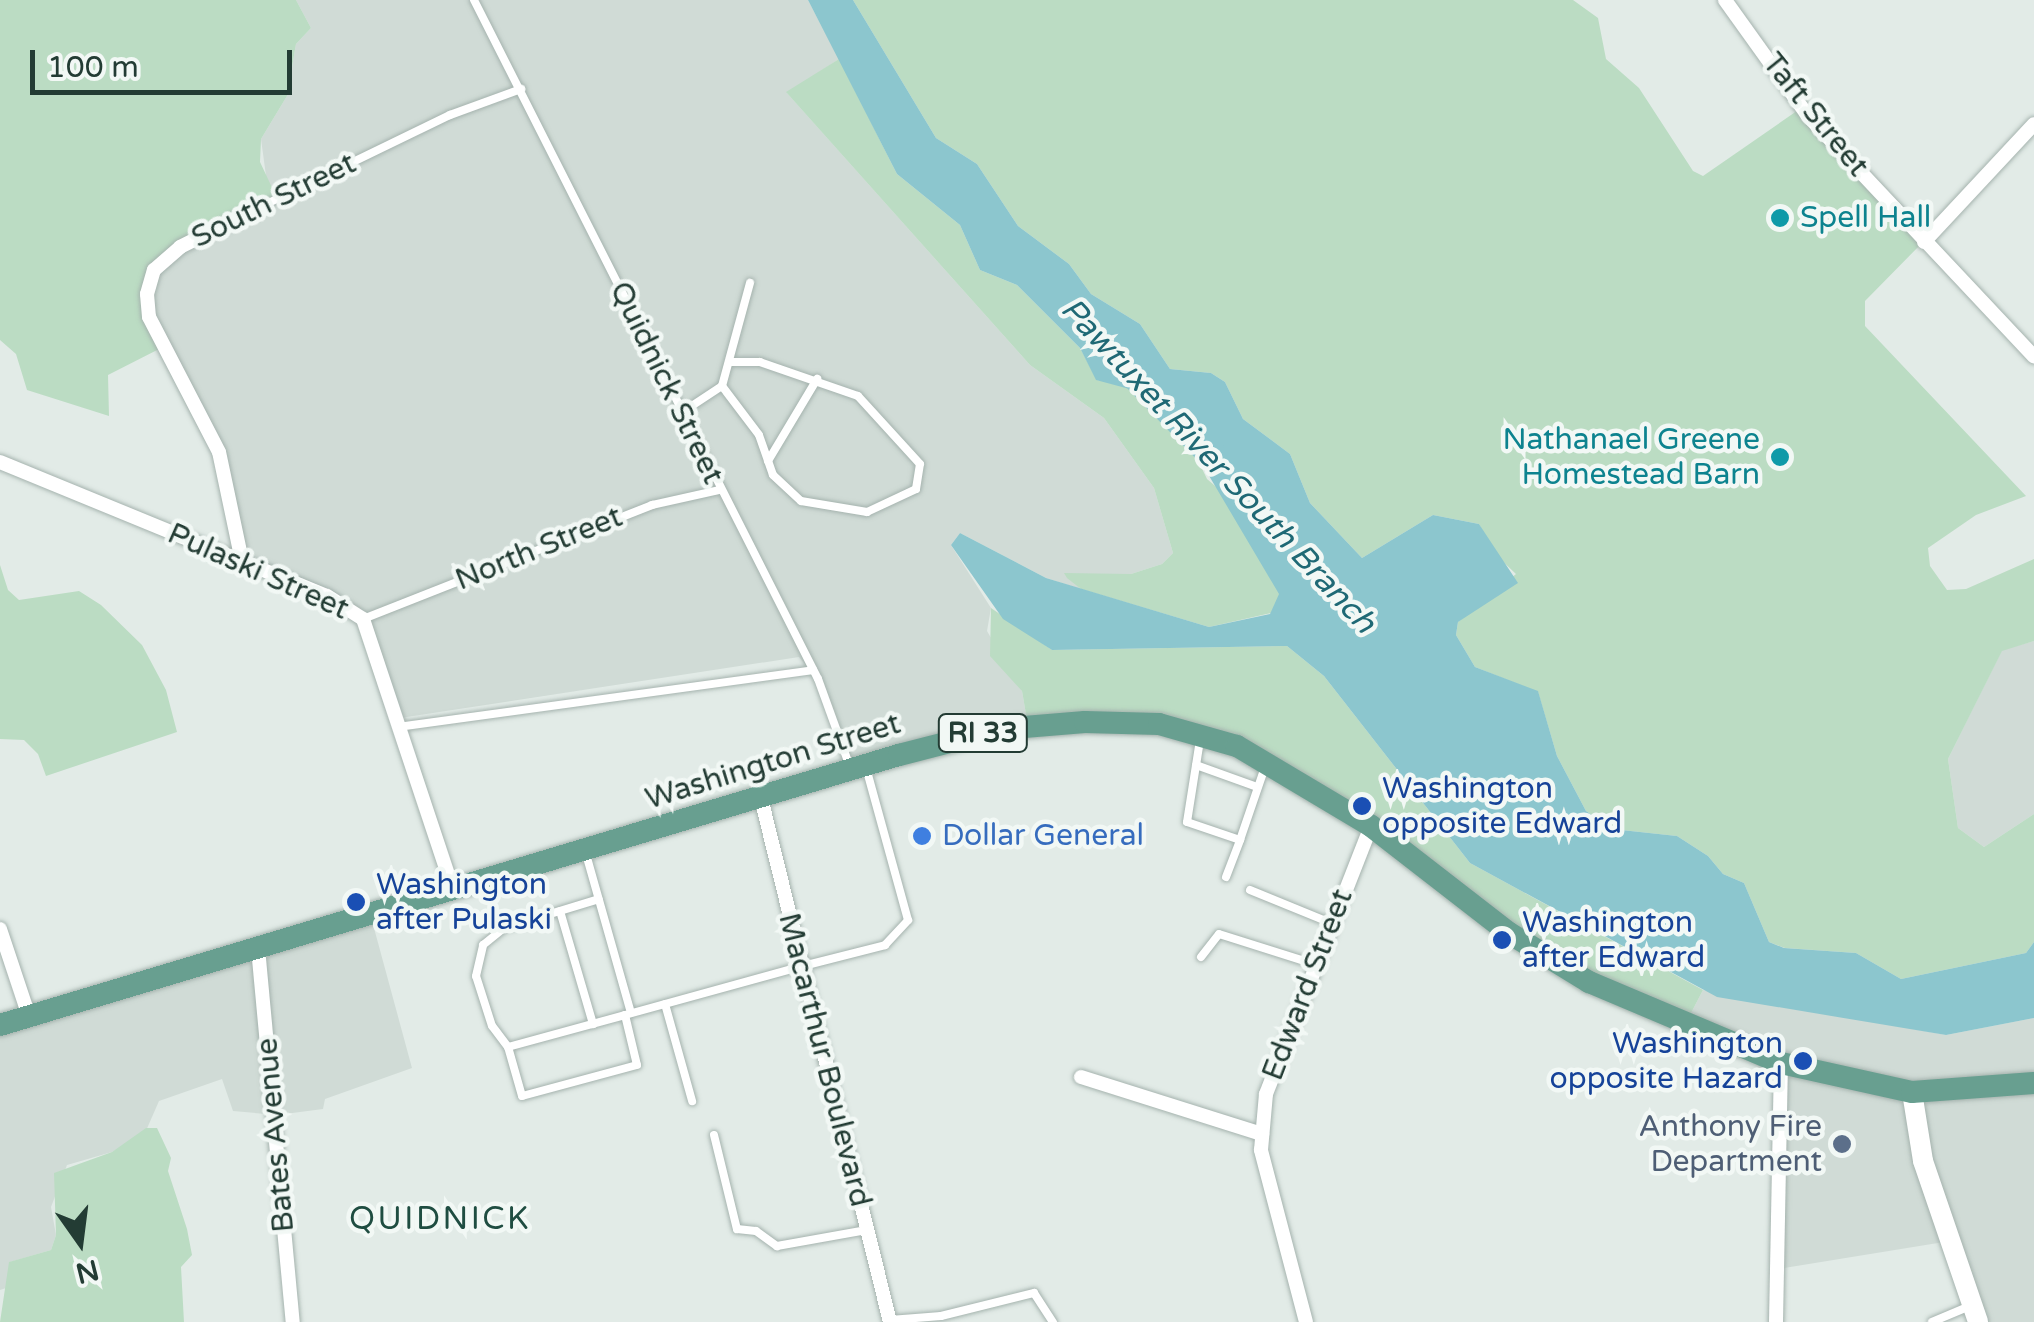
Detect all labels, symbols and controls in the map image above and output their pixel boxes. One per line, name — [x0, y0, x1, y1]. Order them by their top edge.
scale bar — [35, 30, 298, 92]
street label: Taft Street — [1754, 46, 1876, 184]
text: 100 m — [47, 49, 139, 86]
street label: South Street — [186, 146, 362, 256]
place label: Spell Hall — [1800, 200, 1931, 236]
marker: Spell Hall — [1769, 207, 1791, 229]
street label: Quidnick Street — [602, 276, 730, 490]
water label: Pawtuxet River South Branch — [1052, 290, 1384, 642]
place label: Nathanael Greene Homestead Barn — [1502, 422, 1760, 492]
marker: Nathanael Greene Homestead Barn — [1769, 446, 1791, 468]
street label: North Street — [450, 499, 628, 599]
street label: Pulaski Street — [162, 516, 354, 628]
street label: Washington Street — [641, 706, 905, 818]
road number: RI 33 — [936, 710, 1030, 756]
place label: Washington opposite Edward — [1382, 771, 1622, 842]
marker: Washington opposite Edward — [1351, 795, 1373, 817]
place label: Dollar General — [942, 818, 1144, 854]
marker: Dollar General — [911, 825, 933, 847]
place label: Washington after Pulaski — [376, 867, 552, 938]
street label: Edward Street — [1255, 884, 1361, 1086]
marker: Washington after Pulaski — [345, 891, 367, 913]
place label: Washington after Edward — [1522, 905, 1705, 976]
street label: Macarthur Boulevard — [770, 909, 878, 1211]
marker: Washington after Edward — [1491, 929, 1513, 951]
place label: Washington opposite Hazard — [1549, 1026, 1783, 1096]
street label: Bates Avenue — [250, 1036, 302, 1234]
marker: Washington opposite Hazard — [1792, 1050, 1814, 1072]
place label: Anthony Fire Department — [1639, 1109, 1822, 1180]
marker: Anthony Fire Department — [1831, 1133, 1853, 1155]
north arrow — [30, 1192, 130, 1292]
district label: QUIDNICK — [349, 1200, 531, 1238]
text: N — [72, 1252, 102, 1290]

